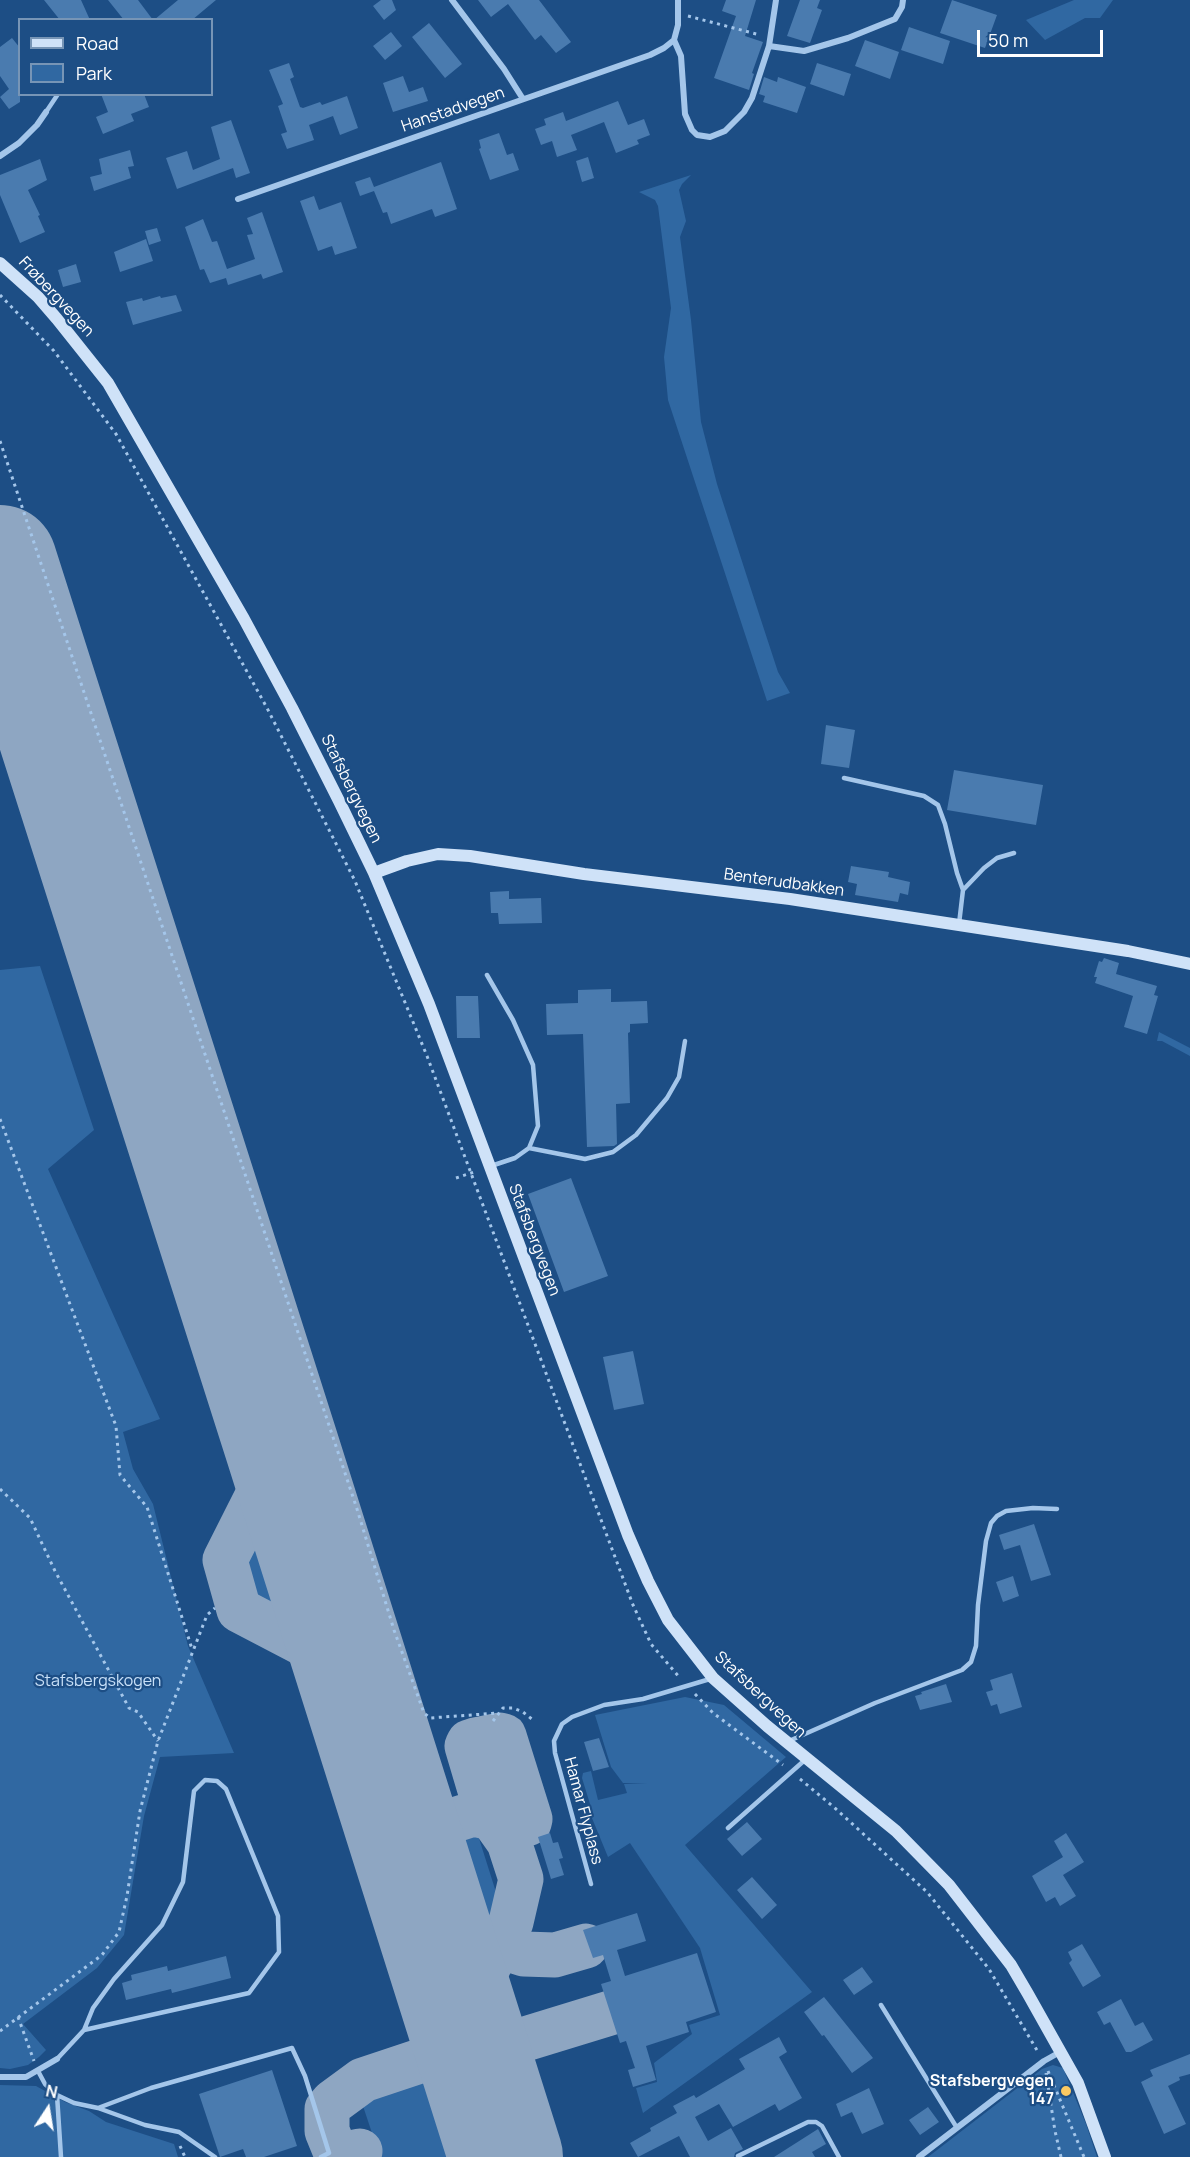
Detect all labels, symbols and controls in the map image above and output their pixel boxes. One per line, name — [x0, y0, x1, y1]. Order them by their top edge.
legend — [18, 18, 213, 96]
scale bar — [980, 18, 1106, 56]
text: 50 m — [988, 28, 1028, 52]
text: Road — [76, 31, 119, 55]
text: Park — [76, 61, 112, 85]
street label: Hanstadvegen — [399, 83, 507, 137]
street label: Frøbergvegen — [14, 253, 98, 341]
street label: Stafsbergvegen — [316, 732, 386, 846]
street label: Benterudbakken — [723, 865, 845, 901]
street label: Stafsbergvegen — [504, 1181, 564, 1299]
street label: Stafsbergvegen — [710, 1648, 810, 1742]
park label: Stafsbergskogen — [35, 1672, 161, 1692]
street label: Hamar Flyplass — [559, 1755, 607, 1867]
place label: Stafsbergvegen 147 — [930, 2072, 1054, 2110]
north arrow — [18, 2079, 78, 2139]
text: N — [44, 2079, 60, 2103]
marker: Stafsbergvegen 147 — [1059, 2084, 1073, 2098]

